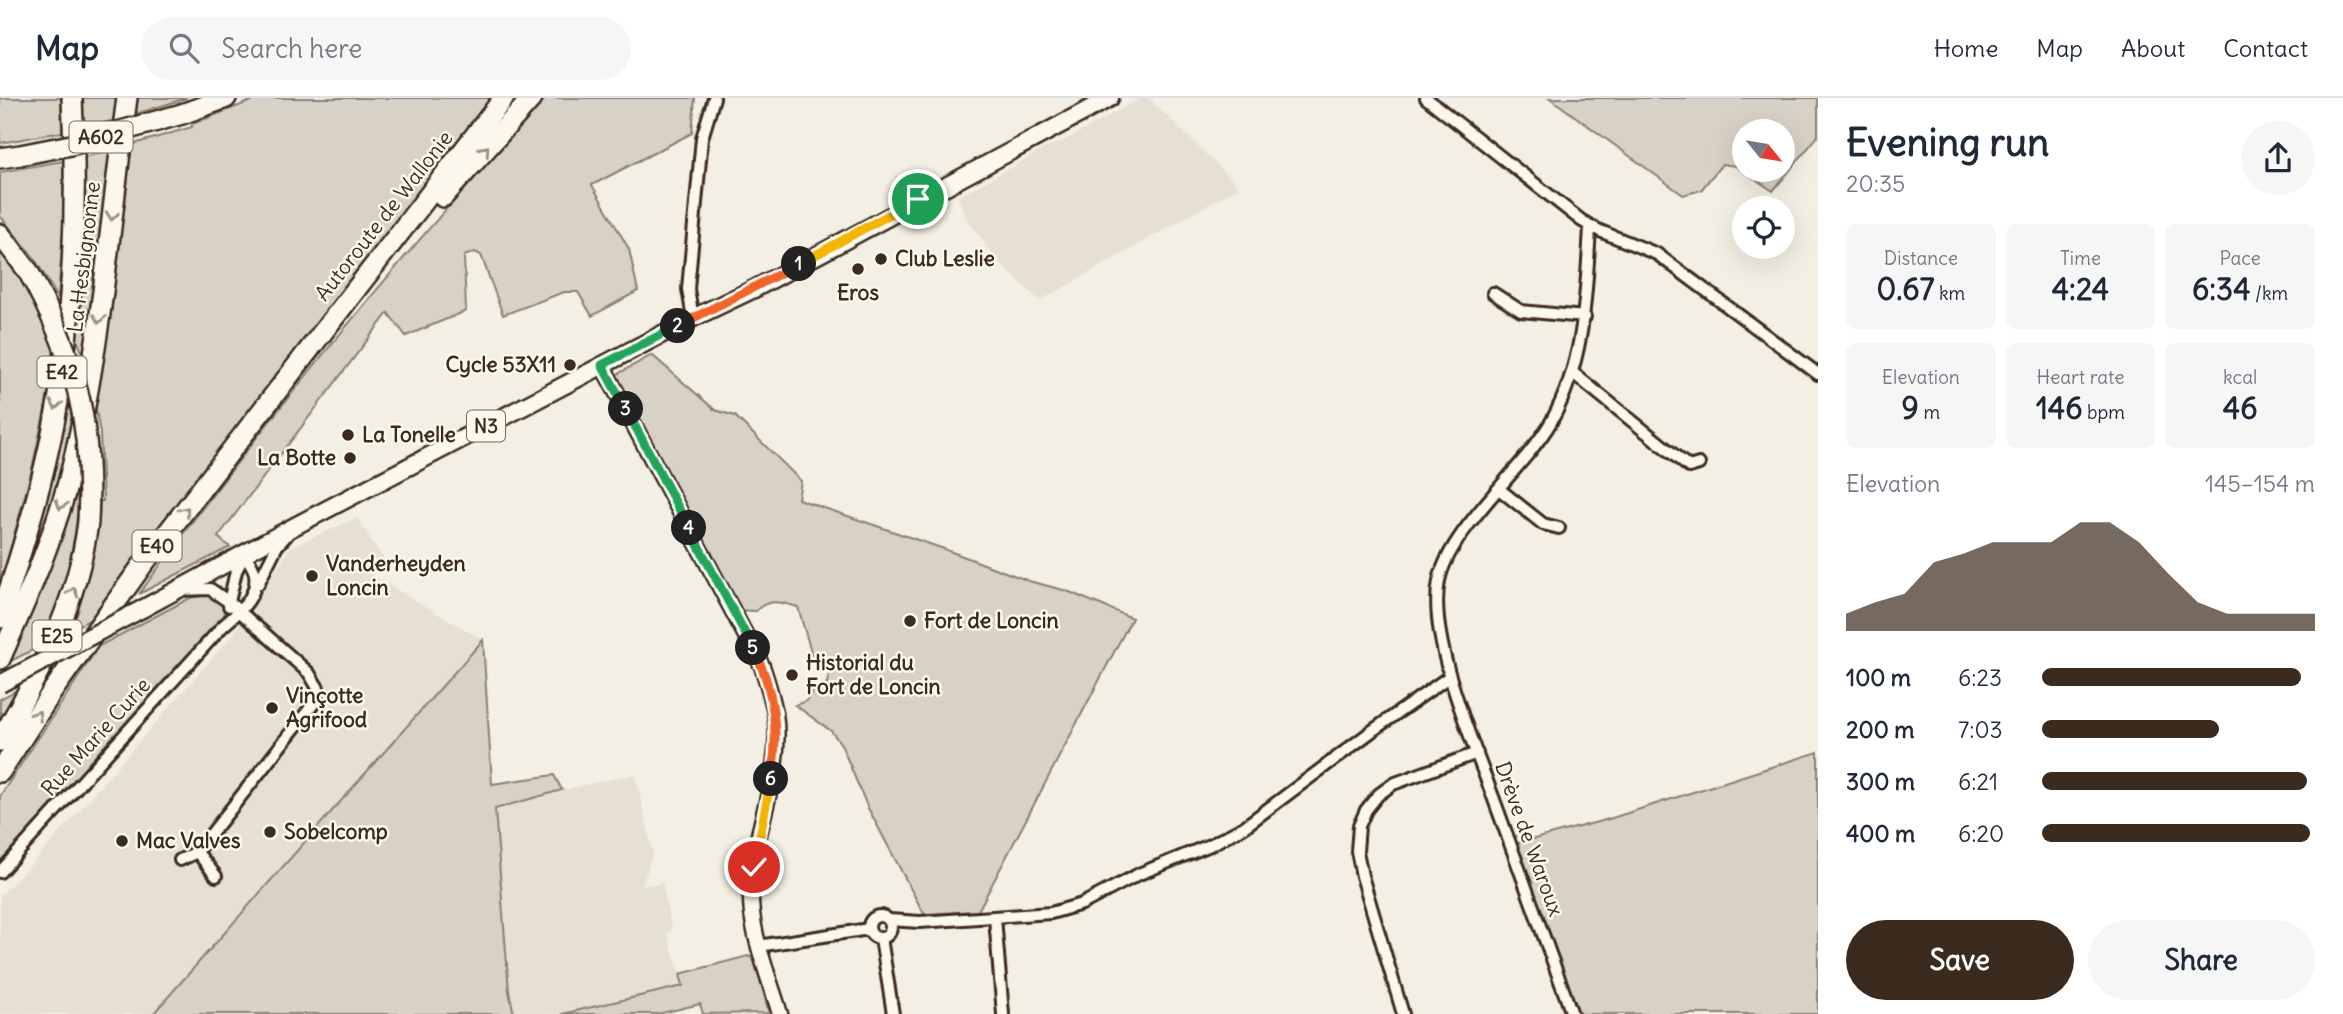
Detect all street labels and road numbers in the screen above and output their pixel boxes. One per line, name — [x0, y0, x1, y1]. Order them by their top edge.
road number: A602 — [70, 121, 132, 152]
street label: Autoroute de Wallonie — [309, 125, 458, 306]
street label: La Hesbignonne — [61, 180, 106, 334]
road number: E42 — [38, 356, 86, 388]
road number: N3 — [467, 410, 505, 442]
road number: E40 — [132, 530, 182, 561]
road number: E25 — [32, 621, 82, 652]
street label: Rue Marie Curie — [35, 672, 156, 802]
street label: Drève de Waroux — [1489, 758, 1570, 920]

